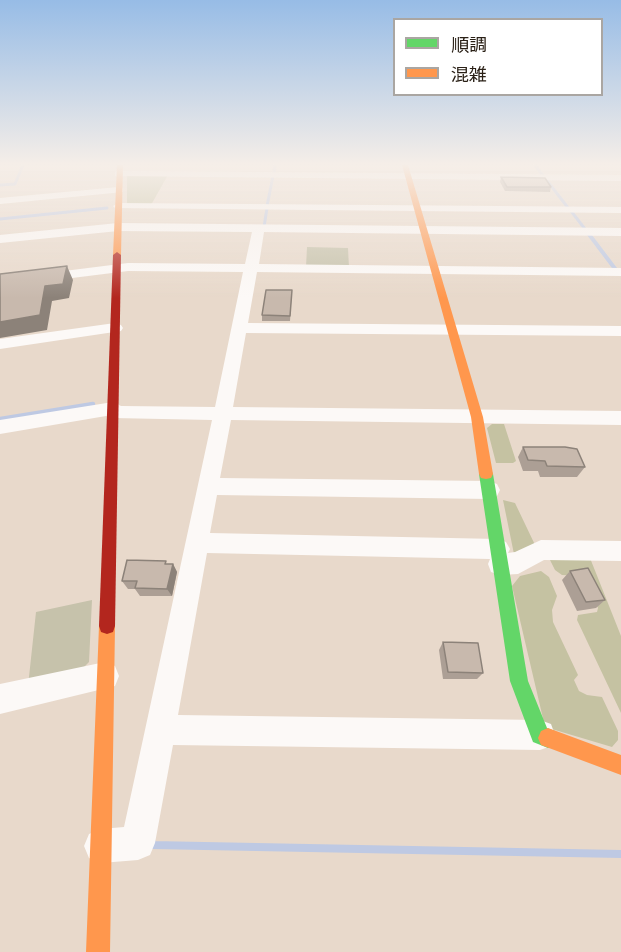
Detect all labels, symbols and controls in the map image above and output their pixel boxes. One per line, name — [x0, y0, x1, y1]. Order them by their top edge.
legend — [393, 18, 603, 96]
text: 順調 — [451, 33, 487, 55]
text: 混雑 — [451, 63, 487, 85]

